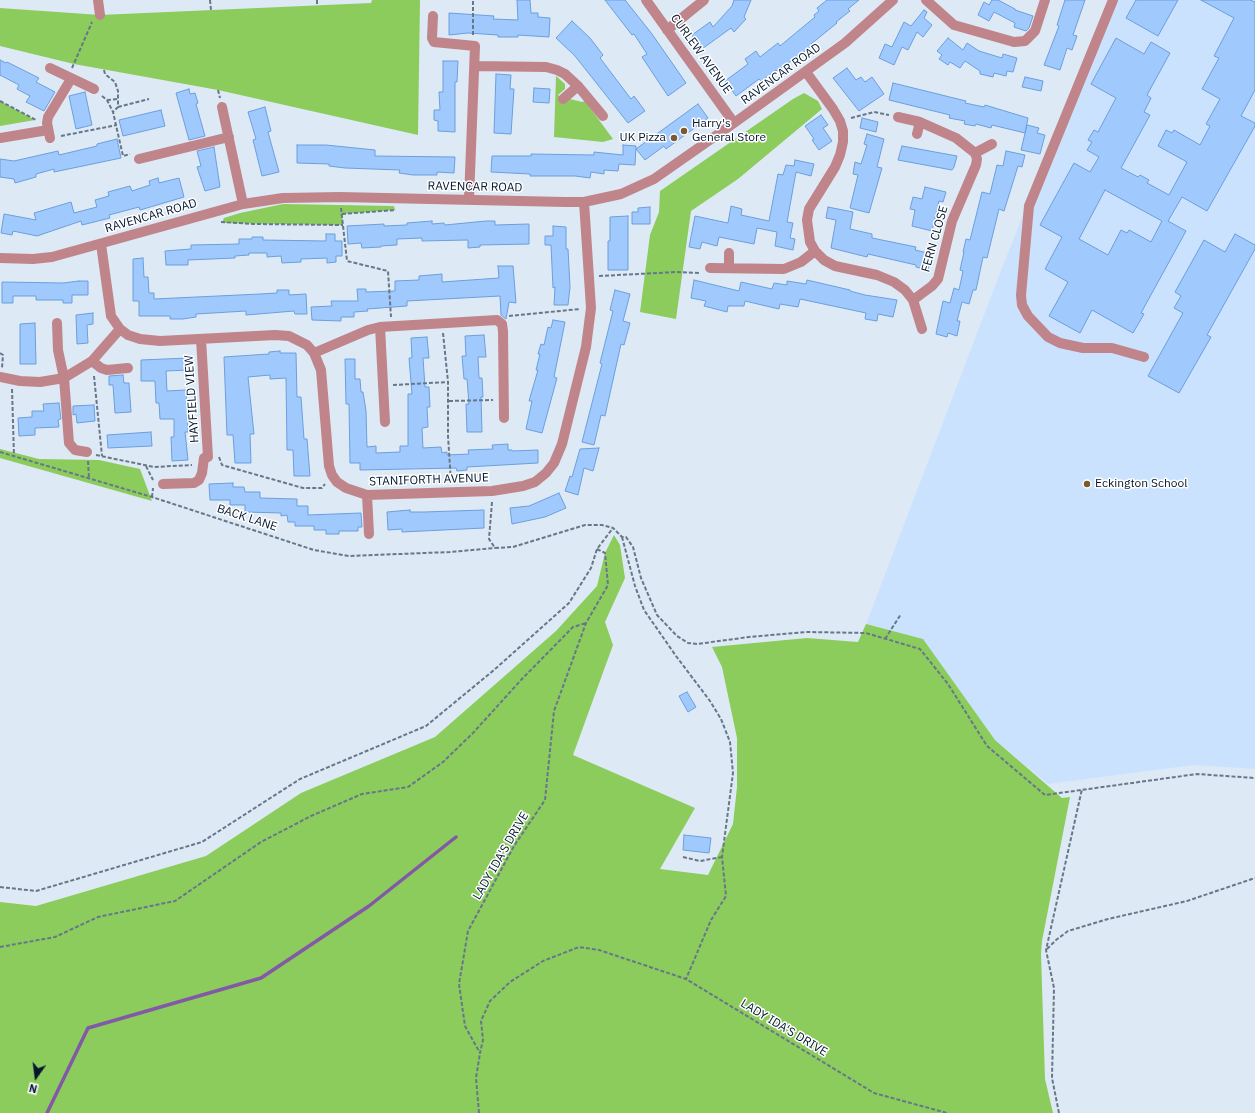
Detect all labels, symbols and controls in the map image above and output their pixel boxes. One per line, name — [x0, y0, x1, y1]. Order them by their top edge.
street label: CURLEW AVENUE — [667, 11, 735, 97]
street label: RAVENCAR ROAD — [738, 40, 824, 108]
place label: Harry's General Store — [692, 117, 766, 145]
marker: Harry's General Store — [679, 126, 689, 136]
place label: UK Pizza — [620, 131, 666, 145]
marker: UK Pizza — [669, 133, 679, 143]
street label: RAVENCAR ROAD — [427, 179, 523, 195]
street label: RAVENCAR ROAD — [103, 196, 199, 236]
street label: FERN CLOSE — [919, 204, 951, 274]
street label: HAYFIELD VIEW — [182, 355, 202, 443]
street label: STANIFORTH AVENUE — [369, 471, 489, 489]
place label: Eckington School — [1095, 477, 1187, 491]
marker: Eckington School — [1082, 479, 1092, 489]
street label: BACK LANE — [215, 501, 279, 535]
street label: LADY IDA'S DRIVE — [470, 810, 532, 902]
street label: LADY IDA'S DRIVE — [738, 996, 830, 1060]
north arrow — [16, 1057, 56, 1097]
text: N — [28, 1081, 39, 1096]

